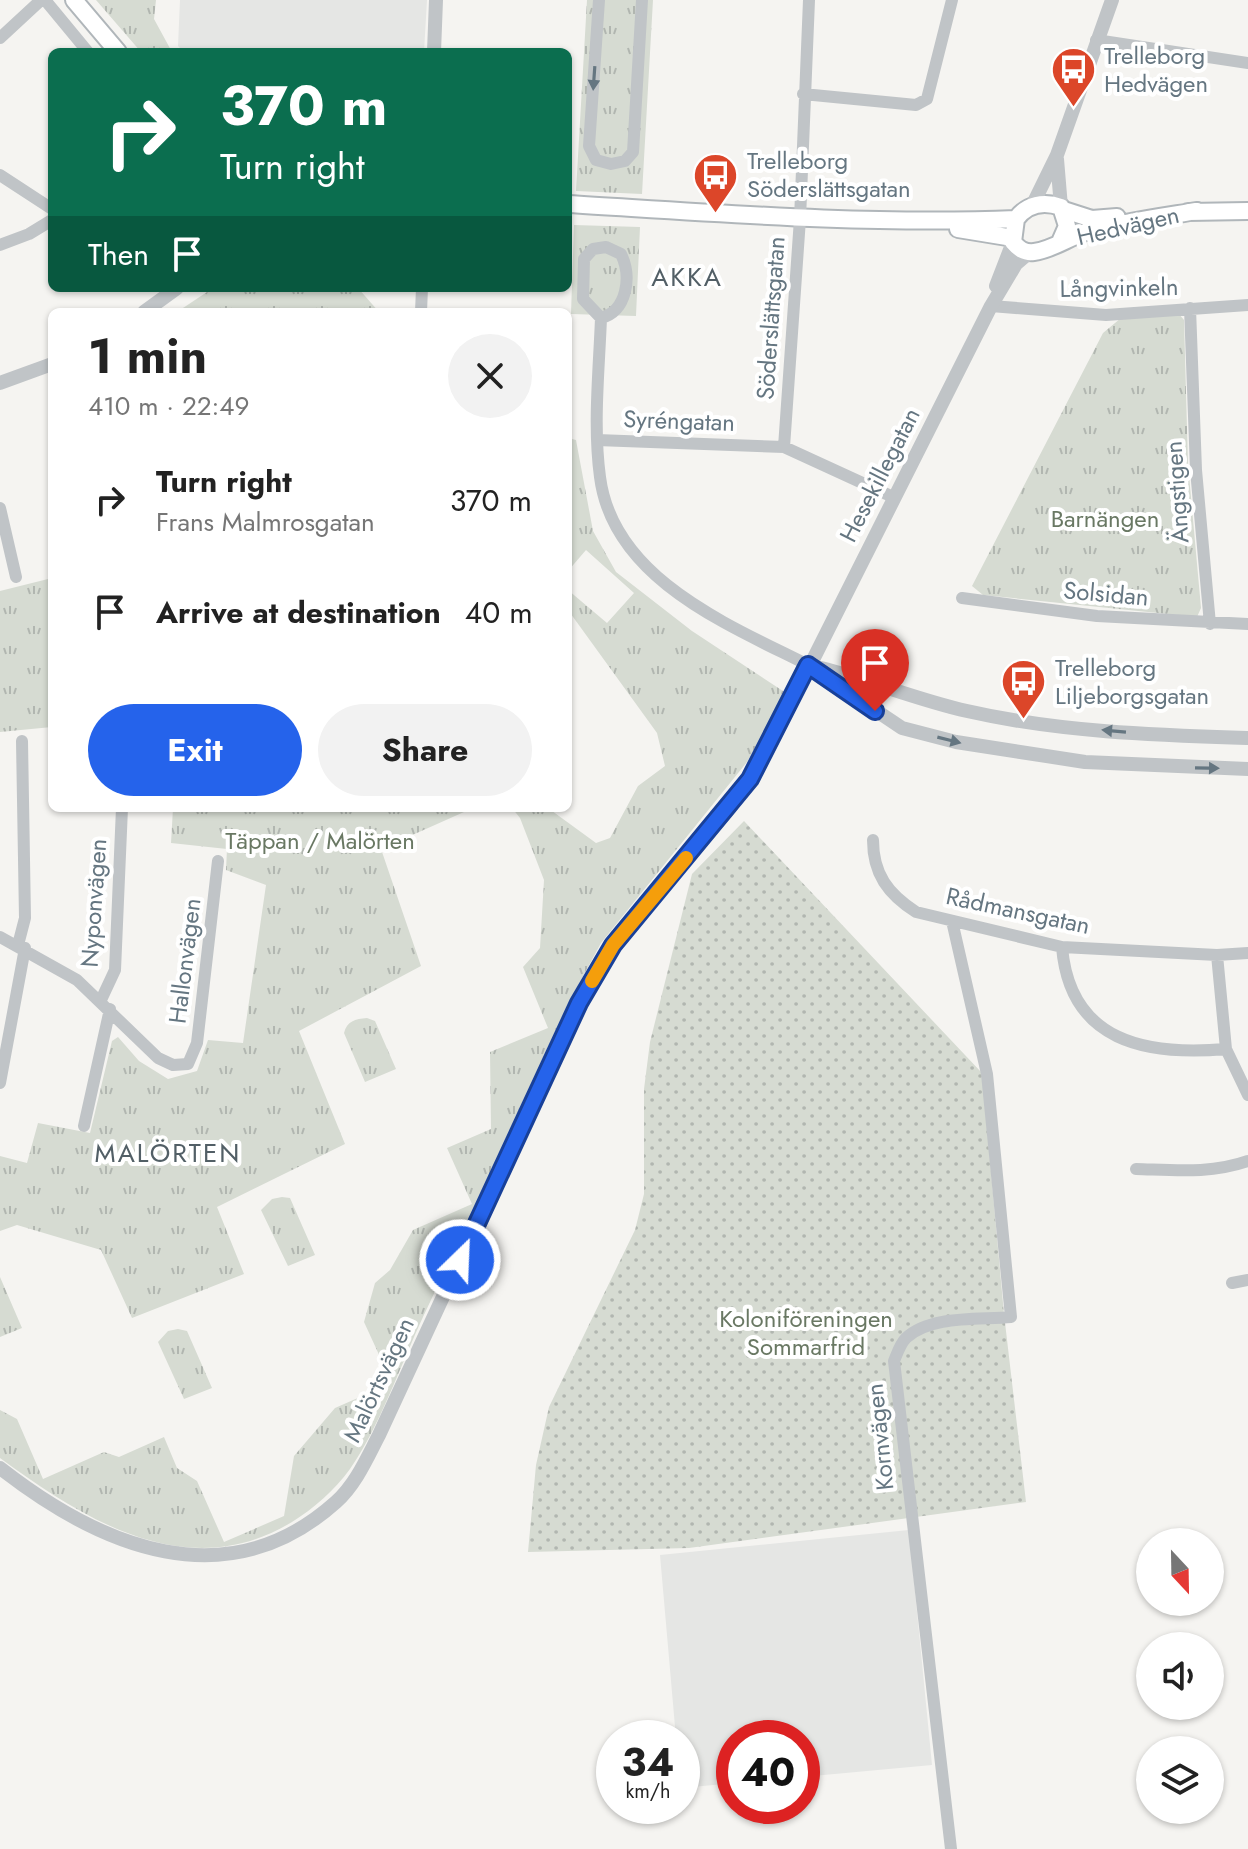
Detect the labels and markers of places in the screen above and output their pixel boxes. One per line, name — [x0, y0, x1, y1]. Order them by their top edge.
place label: Trelleborg Hedvägen — [1104, 38, 1208, 101]
bus stop icon: Trelleborg Hedvägen — [1049, 46, 1097, 109]
place label: Trelleborg Söderslättsgatan — [747, 143, 911, 206]
bus stop icon: Trelleborg Söderslättsgatan — [692, 151, 740, 214]
pin — [841, 629, 909, 711]
place label: Trelleborg Liljeborgsgatan — [1055, 650, 1209, 713]
bus stop icon: Trelleborg Liljeborgsgatan — [1000, 658, 1048, 721]

